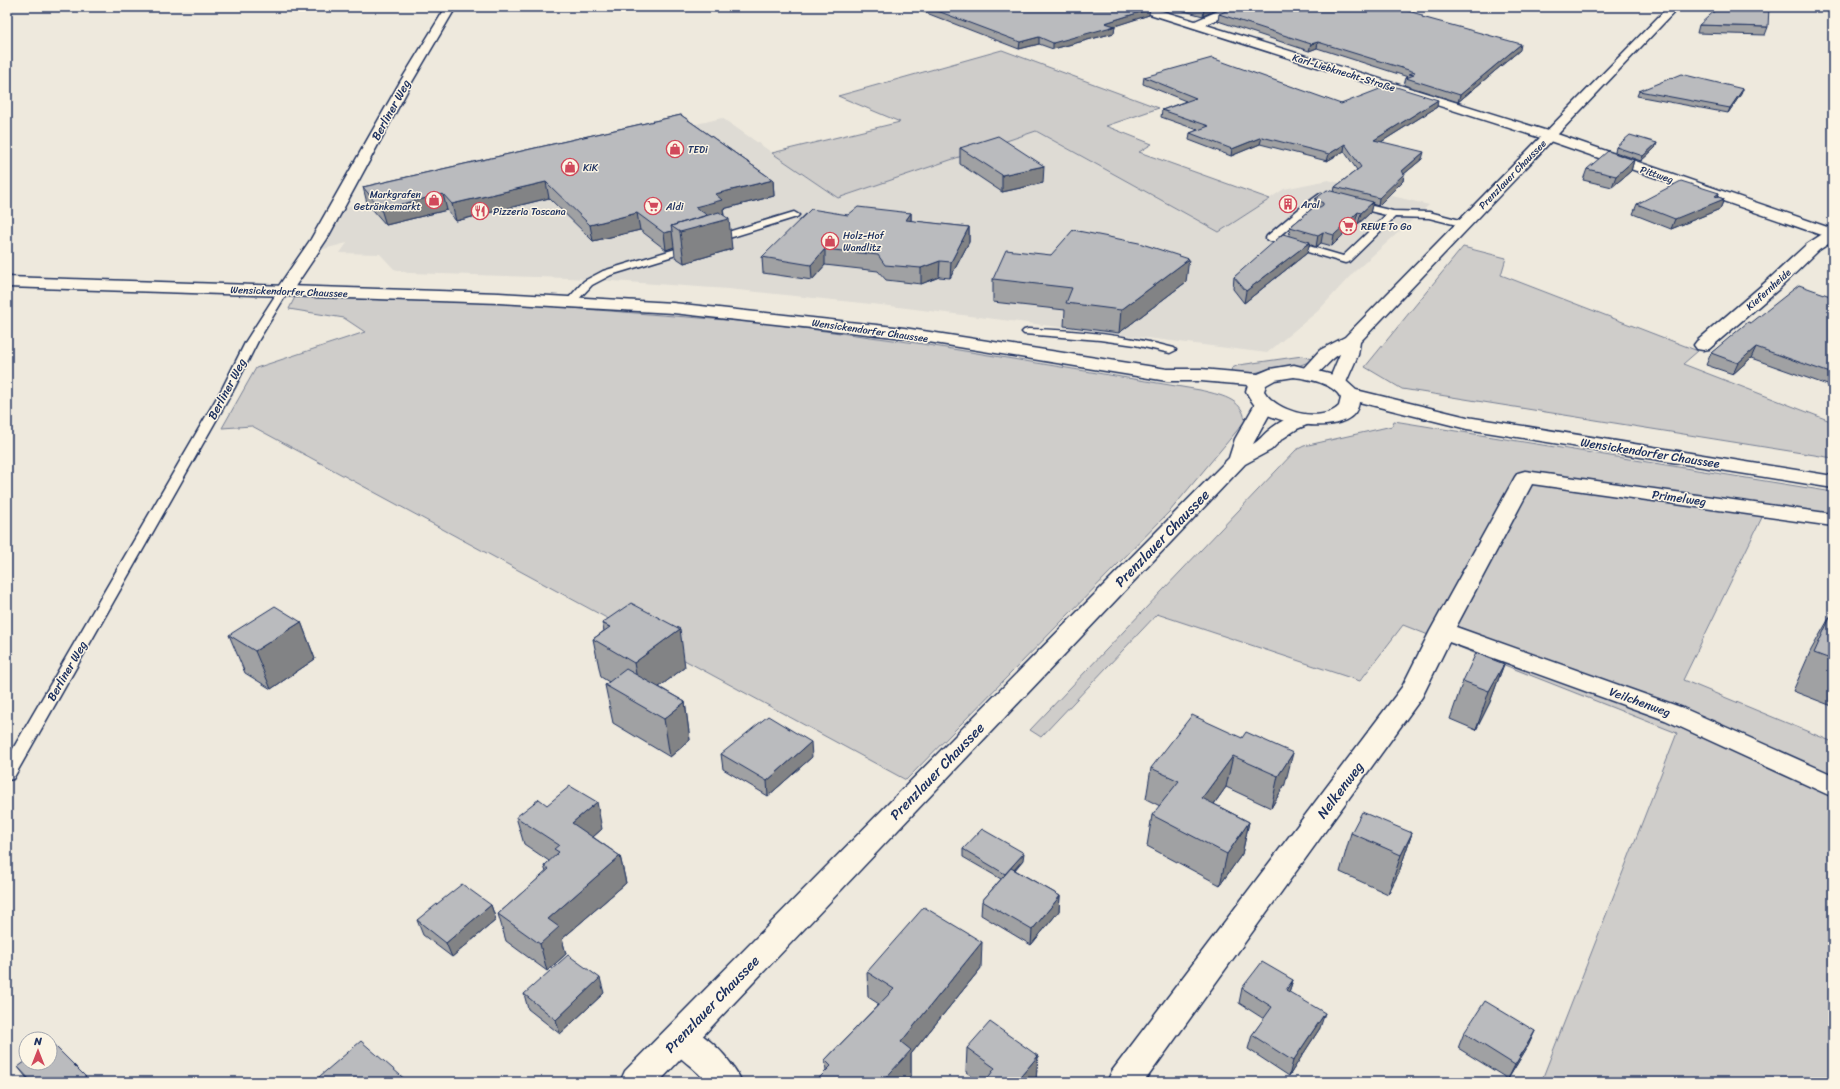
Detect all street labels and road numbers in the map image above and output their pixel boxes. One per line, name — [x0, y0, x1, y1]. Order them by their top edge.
street label: Karl-Liebknecht-Straße — [1290, 49, 1397, 97]
street label: Berliner Weg — [365, 75, 417, 145]
street label: Prenzlauer Chaussee — [1474, 135, 1551, 214]
street label: Pittweg — [1638, 161, 1676, 189]
street label: Kiefernheide — [1742, 264, 1796, 315]
street label: Wensickendorfer Chaussee — [230, 281, 348, 303]
street label: Wensickendorfer Chaussee — [811, 314, 929, 348]
street label: Berliner Weg — [202, 354, 252, 424]
street label: Wensickendorfer Chaussee — [1579, 431, 1721, 475]
street label: Prenzlauer Chaussee — [1109, 483, 1216, 593]
street label: Primelweg — [1650, 483, 1708, 513]
street label: Berliner Weg — [41, 636, 93, 706]
street label: Veilchenweg — [1606, 681, 1674, 723]
street label: Prenzlauer Chaussee — [884, 716, 991, 826]
street label: Nelkenweg — [1310, 756, 1370, 824]
street label: Prenzlauer Chaussee — [659, 949, 766, 1059]

